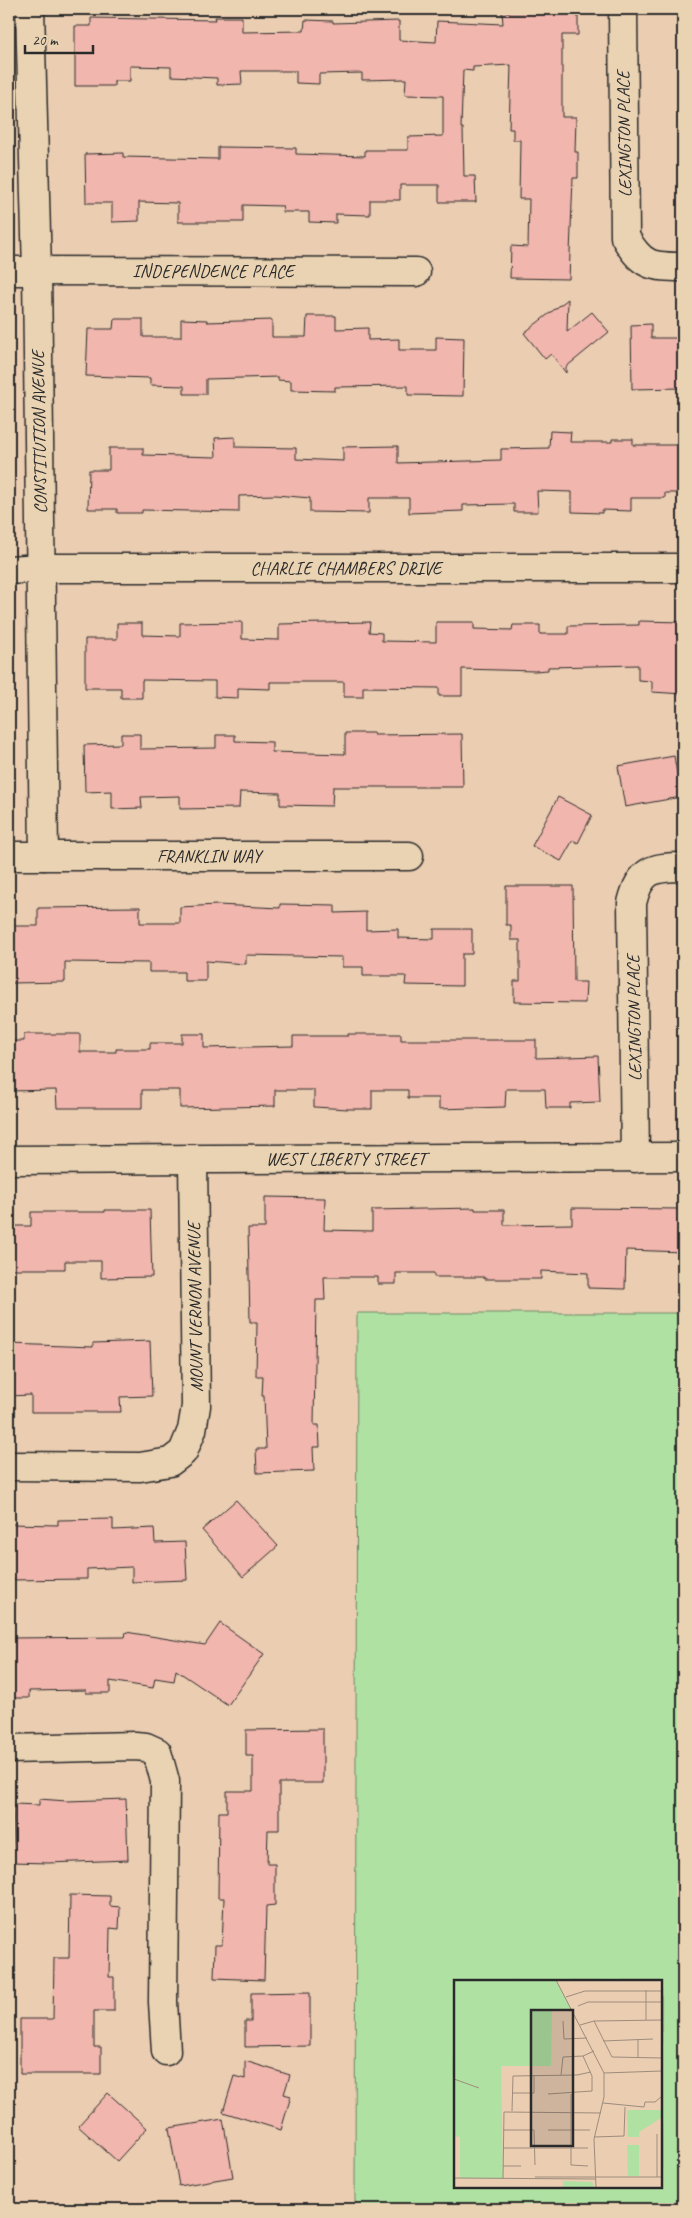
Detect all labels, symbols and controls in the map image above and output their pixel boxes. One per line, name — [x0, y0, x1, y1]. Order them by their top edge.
scale bar — [25, 22, 92, 54]
text: 20 m — [32, 31, 59, 50]
street label: LEXINGTON PLACE — [612, 68, 636, 197]
street label: INDEPENDENCE PLACE — [132, 260, 296, 282]
street label: CONSTITUTION AVENUE — [27, 348, 51, 514]
street label: CHARLIE CHAMBERS DRIVE — [250, 557, 444, 579]
street label: FRANKLIN WAY — [157, 845, 264, 867]
street label: LEXINGTON PLACE — [622, 952, 646, 1081]
street label: WEST LIBERTY STREET — [266, 1148, 431, 1170]
street label: MOUNT VERNON AVENUE — [182, 1220, 207, 1392]
inset map — [454, 1980, 662, 2188]

